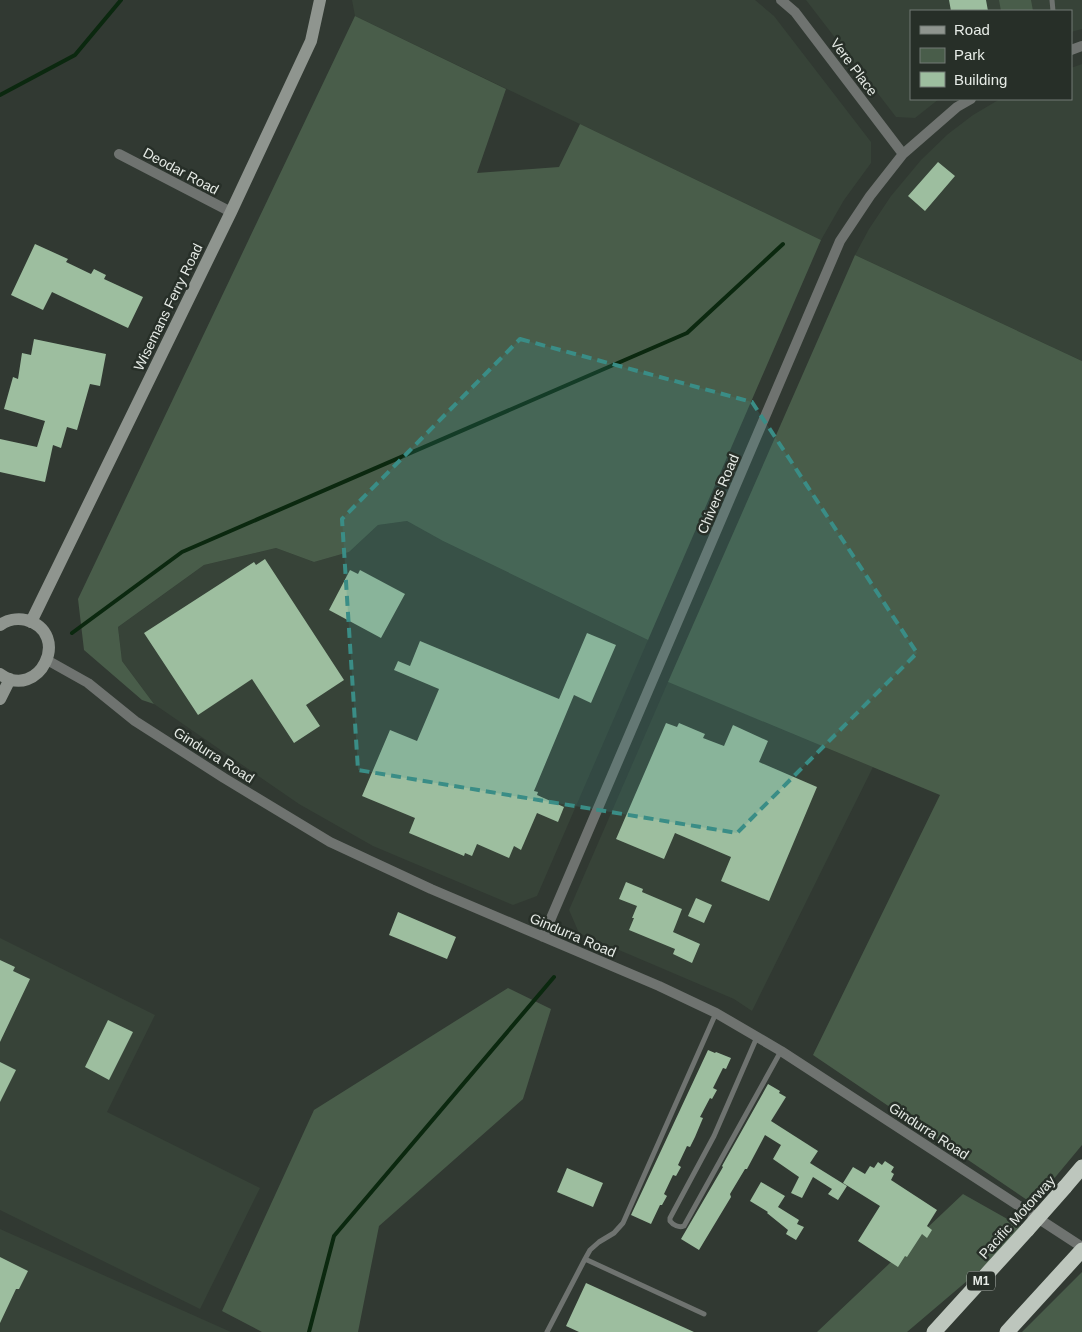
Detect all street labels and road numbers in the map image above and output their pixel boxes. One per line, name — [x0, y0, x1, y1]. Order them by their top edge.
street label: Vere Place — [827, 35, 881, 99]
street label: Deodar Road — [140, 144, 222, 198]
street label: Wisemans Ferry Road — [130, 241, 206, 373]
street label: Chivers Road — [694, 452, 742, 536]
street label: Gindurra Road — [171, 724, 257, 786]
street label: Gindurra Road — [528, 910, 618, 960]
street label: Gindurra Road — [886, 1099, 972, 1163]
street label: Pacific Motorway — [976, 1172, 1058, 1262]
road number: M1 — [967, 1272, 995, 1290]

